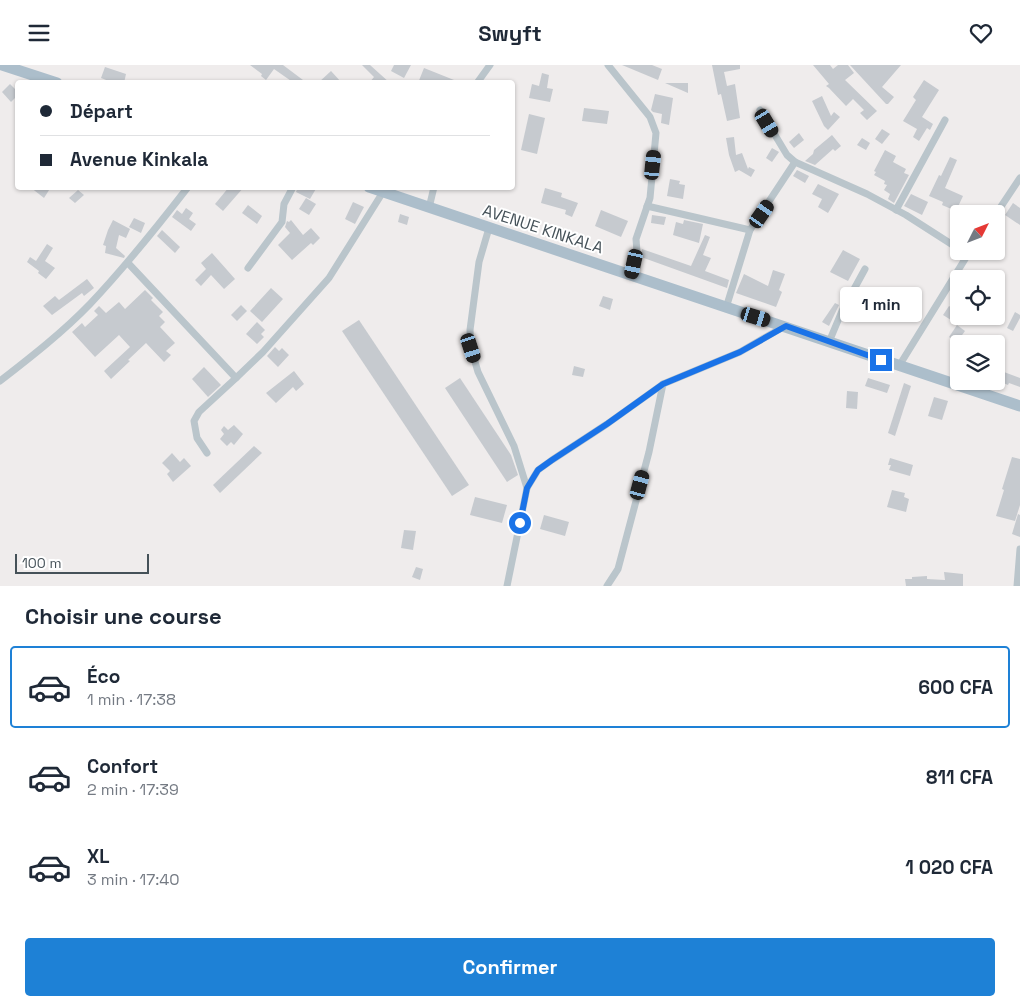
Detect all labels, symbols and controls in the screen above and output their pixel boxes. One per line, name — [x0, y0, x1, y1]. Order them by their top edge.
icon: menu — [25, 19, 53, 47]
text: Swyft — [478, 19, 542, 47]
icon: heart — [967, 19, 995, 47]
text: Départ — [70, 99, 133, 124]
car — [752, 106, 781, 140]
text: Avenue Kinkala — [70, 147, 208, 172]
car — [643, 149, 662, 181]
car — [747, 197, 776, 231]
street label: AVENUE KINKALA — [480, 200, 606, 258]
north arrow — [950, 205, 1005, 260]
map controls — [950, 205, 1005, 390]
car — [623, 248, 644, 280]
button: locate — [950, 270, 1005, 325]
callout: 1 min — [840, 287, 922, 323]
text: 1 min — [861, 294, 901, 315]
car — [739, 305, 772, 329]
car — [459, 331, 482, 365]
button: layers — [950, 335, 1005, 390]
route end — [870, 349, 892, 371]
car — [628, 469, 651, 501]
route start — [509, 512, 531, 534]
scale bar — [15, 551, 149, 574]
text: 100 m — [22, 554, 61, 572]
text: Choisir une course — [25, 602, 222, 630]
text: Éco — [87, 664, 120, 689]
icon: car — [27, 665, 72, 710]
text: 600 CFA — [918, 675, 993, 700]
text: 1 min · 17:38 — [87, 689, 176, 710]
text: Confort — [87, 754, 158, 779]
icon: car — [27, 755, 72, 800]
text: 811 CFA — [926, 765, 993, 790]
text: 2 min · 17:39 — [87, 779, 179, 800]
text: XL — [87, 844, 110, 869]
icon: car — [27, 845, 72, 890]
text: 1 020 CFA — [905, 855, 993, 880]
text: 3 min · 17:40 — [87, 869, 180, 890]
button: Confirmer — [25, 938, 995, 996]

